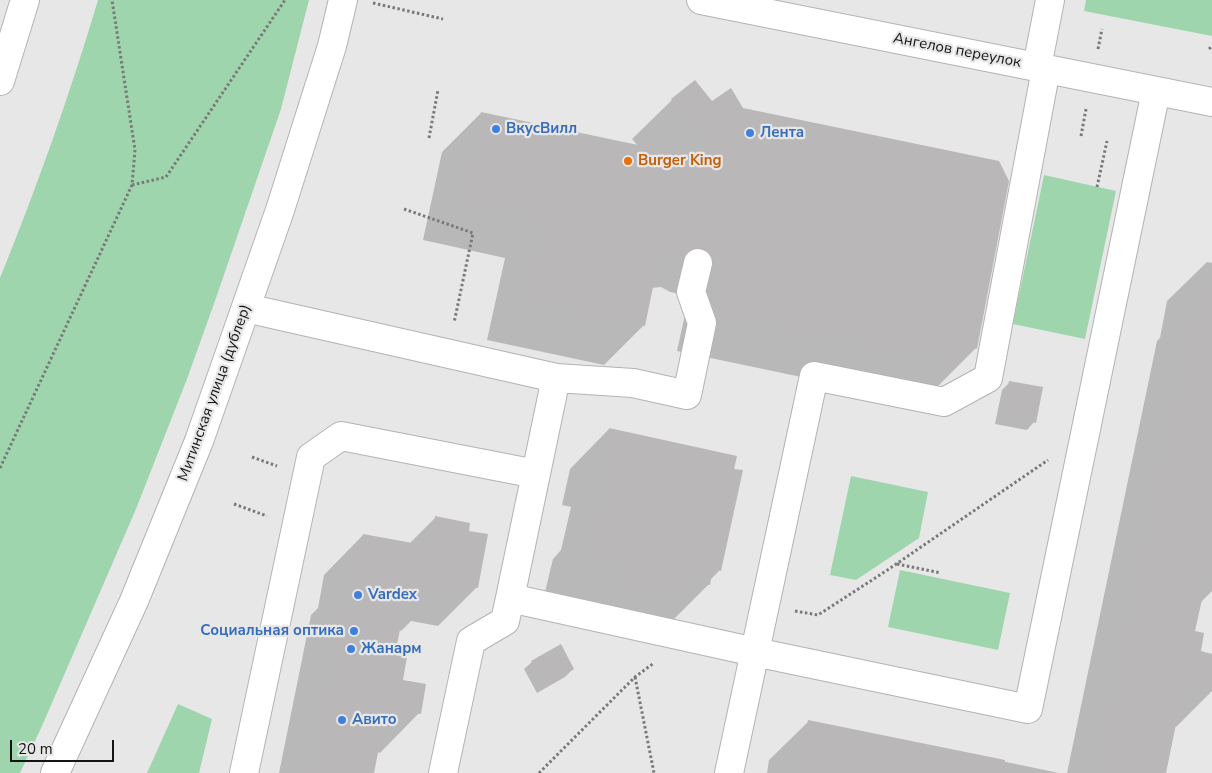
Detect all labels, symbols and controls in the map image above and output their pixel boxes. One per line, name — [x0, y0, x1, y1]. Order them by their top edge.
street label: Ангелов переулок — [892, 30, 1022, 72]
place label: ВкусВилл — [506, 120, 577, 138]
marker: ВкусВилл — [490, 123, 502, 135]
place label: Лента — [760, 124, 804, 142]
marker: Лента — [744, 127, 756, 139]
place label: Burger King — [638, 152, 722, 170]
marker: Burger King — [622, 155, 634, 167]
street label: Митинская улица (дублер) — [175, 302, 255, 484]
place label: Vardex — [368, 586, 417, 604]
marker: Vardex — [352, 589, 364, 601]
place label: Социальная оптика — [200, 622, 344, 640]
marker: Социальная оптика — [348, 625, 360, 637]
place label: Жанарм — [361, 640, 422, 658]
marker: Жанарм — [345, 643, 357, 655]
place label: Авито — [352, 711, 397, 729]
marker: Авито — [336, 714, 348, 726]
scale bar — [12, 730, 116, 762]
text: 20 m — [18, 739, 53, 759]

